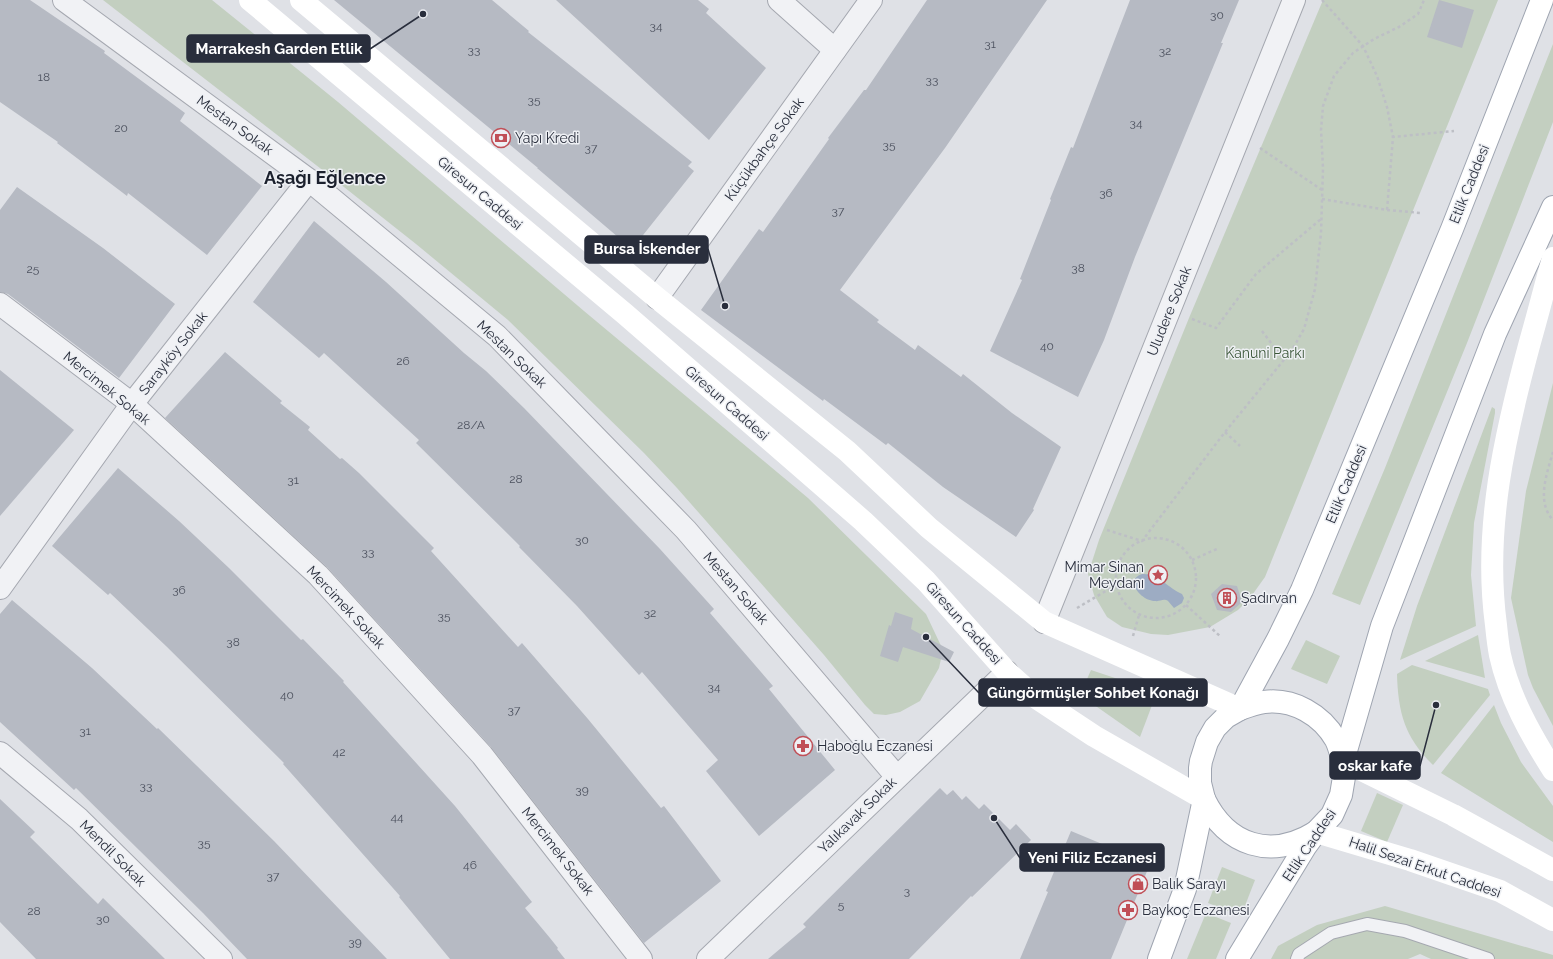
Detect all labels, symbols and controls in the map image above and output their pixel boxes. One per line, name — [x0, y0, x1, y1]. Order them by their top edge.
house number: 30 — [1210, 8, 1224, 22]
house number: 34 — [650, 19, 663, 33]
callout: Marrakesh Garden Etlik — [187, 35, 370, 62]
house number: 31 — [984, 37, 996, 51]
text: Marrakesh Garden Etlik — [196, 40, 363, 58]
house number: 33 — [468, 43, 480, 57]
house number: 32 — [1159, 44, 1171, 58]
house number: 18 — [38, 70, 50, 84]
house number: 33 — [926, 73, 938, 87]
street label: Mestan Sokak — [194, 92, 277, 158]
house number: 35 — [528, 93, 541, 107]
street label: Küçükbahçe Sokak — [721, 94, 807, 204]
house number: 34 — [1130, 116, 1143, 130]
house number: 20 — [114, 121, 128, 135]
bank icon: Yapı Kredi — [490, 127, 512, 149]
place label: Yapı Kredi — [515, 130, 579, 146]
house number: 35 — [883, 138, 896, 152]
house number: 37 — [585, 141, 598, 155]
street label: Etlik Caddesi — [1446, 142, 1492, 226]
street label: Giresun Caddesi — [434, 153, 526, 233]
district label: Aşağı Eğlence — [264, 167, 386, 188]
house number: 36 — [1099, 186, 1113, 200]
house number: 37 — [832, 204, 845, 218]
callout: Bursa İskender — [585, 236, 708, 263]
text: Bursa İskender — [594, 240, 701, 258]
house number: 38 — [1071, 261, 1085, 275]
house number: 25 — [27, 262, 40, 276]
street label: Uludere Sokak — [1144, 263, 1194, 358]
street label: Sarayköy Sokak — [136, 308, 211, 398]
street label: Mestan Sokak — [474, 317, 551, 392]
house number: 40 — [1040, 339, 1054, 353]
park label: Kanuni Parkı — [1225, 345, 1305, 361]
street label: Mercimek Sokak — [60, 348, 154, 428]
house number: 26 — [396, 354, 410, 368]
street label: Giresun Caddesi — [682, 362, 772, 444]
house number: 28/A — [457, 418, 485, 432]
street label: Etlik Caddesi — [1322, 442, 1370, 526]
house number: 28 — [509, 472, 523, 486]
house number: 31 — [287, 473, 299, 487]
house number: 30 — [575, 533, 589, 547]
house number: 33 — [362, 545, 374, 559]
street label: Mestan Sokak — [700, 549, 772, 628]
place label: Mimar Sinan Meydanı — [1065, 559, 1144, 591]
street label: Mercimek Sokak — [304, 562, 389, 652]
place icon: Mimar Sinan Meydanı — [1147, 564, 1169, 586]
street label: Giresun Caddesi — [923, 578, 1005, 668]
house number: 36 — [172, 583, 186, 597]
building icon: Şadırvan — [1216, 587, 1238, 609]
place label: Şadırvan — [1241, 590, 1297, 606]
house number: 32 — [644, 606, 656, 620]
house number: 35 — [438, 609, 451, 623]
house number: 38 — [226, 635, 240, 649]
callout: Güngörmüşler Sohbet Konağı — [979, 679, 1207, 706]
house number: 34 — [708, 680, 721, 694]
text: Güngörmüşler Sohbet Konağı — [987, 684, 1199, 702]
house number: 40 — [280, 688, 294, 702]
house number: 37 — [508, 703, 521, 717]
house number: 31 — [79, 724, 91, 738]
pharmacy icon: Haboğlu Eczanesi — [792, 735, 814, 757]
place label: Haboğlu Eczanesi — [817, 738, 933, 754]
house number: 42 — [333, 745, 345, 759]
callout: oskar kafe — [1330, 752, 1420, 779]
text: oskar kafe — [1338, 757, 1412, 775]
street label: Yalıkavak Sokak — [815, 773, 900, 856]
house number: 33 — [140, 779, 152, 793]
house number: 39 — [575, 783, 589, 797]
street label: Mercimek Sokak — [519, 804, 598, 899]
street label: Etlik Caddesi — [1279, 806, 1339, 884]
house number: 44 — [390, 810, 404, 824]
street label: Mendil Sokak — [77, 817, 150, 890]
street label: Halil Sezai Erkut Caddesi — [1347, 833, 1503, 901]
house number: 35 — [198, 836, 211, 850]
callout: Yeni Filiz Eczanesi — [1020, 844, 1164, 871]
text: Yeni Filiz Eczanesi — [1028, 849, 1156, 867]
house number: 46 — [463, 858, 477, 872]
house number: 37 — [267, 869, 280, 883]
shop icon: Balık Sarayı — [1127, 873, 1149, 895]
place label: Balık Sarayı — [1152, 876, 1226, 892]
house number: 3 — [904, 884, 910, 898]
house number: 5 — [838, 898, 845, 912]
pharmacy icon: Baykoç Eczanesi — [1117, 899, 1139, 921]
place label: Baykoç Eczanesi — [1142, 902, 1250, 918]
house number: 28 — [27, 904, 41, 918]
house number: 30 — [96, 912, 110, 926]
house number: 39 — [348, 935, 362, 949]

